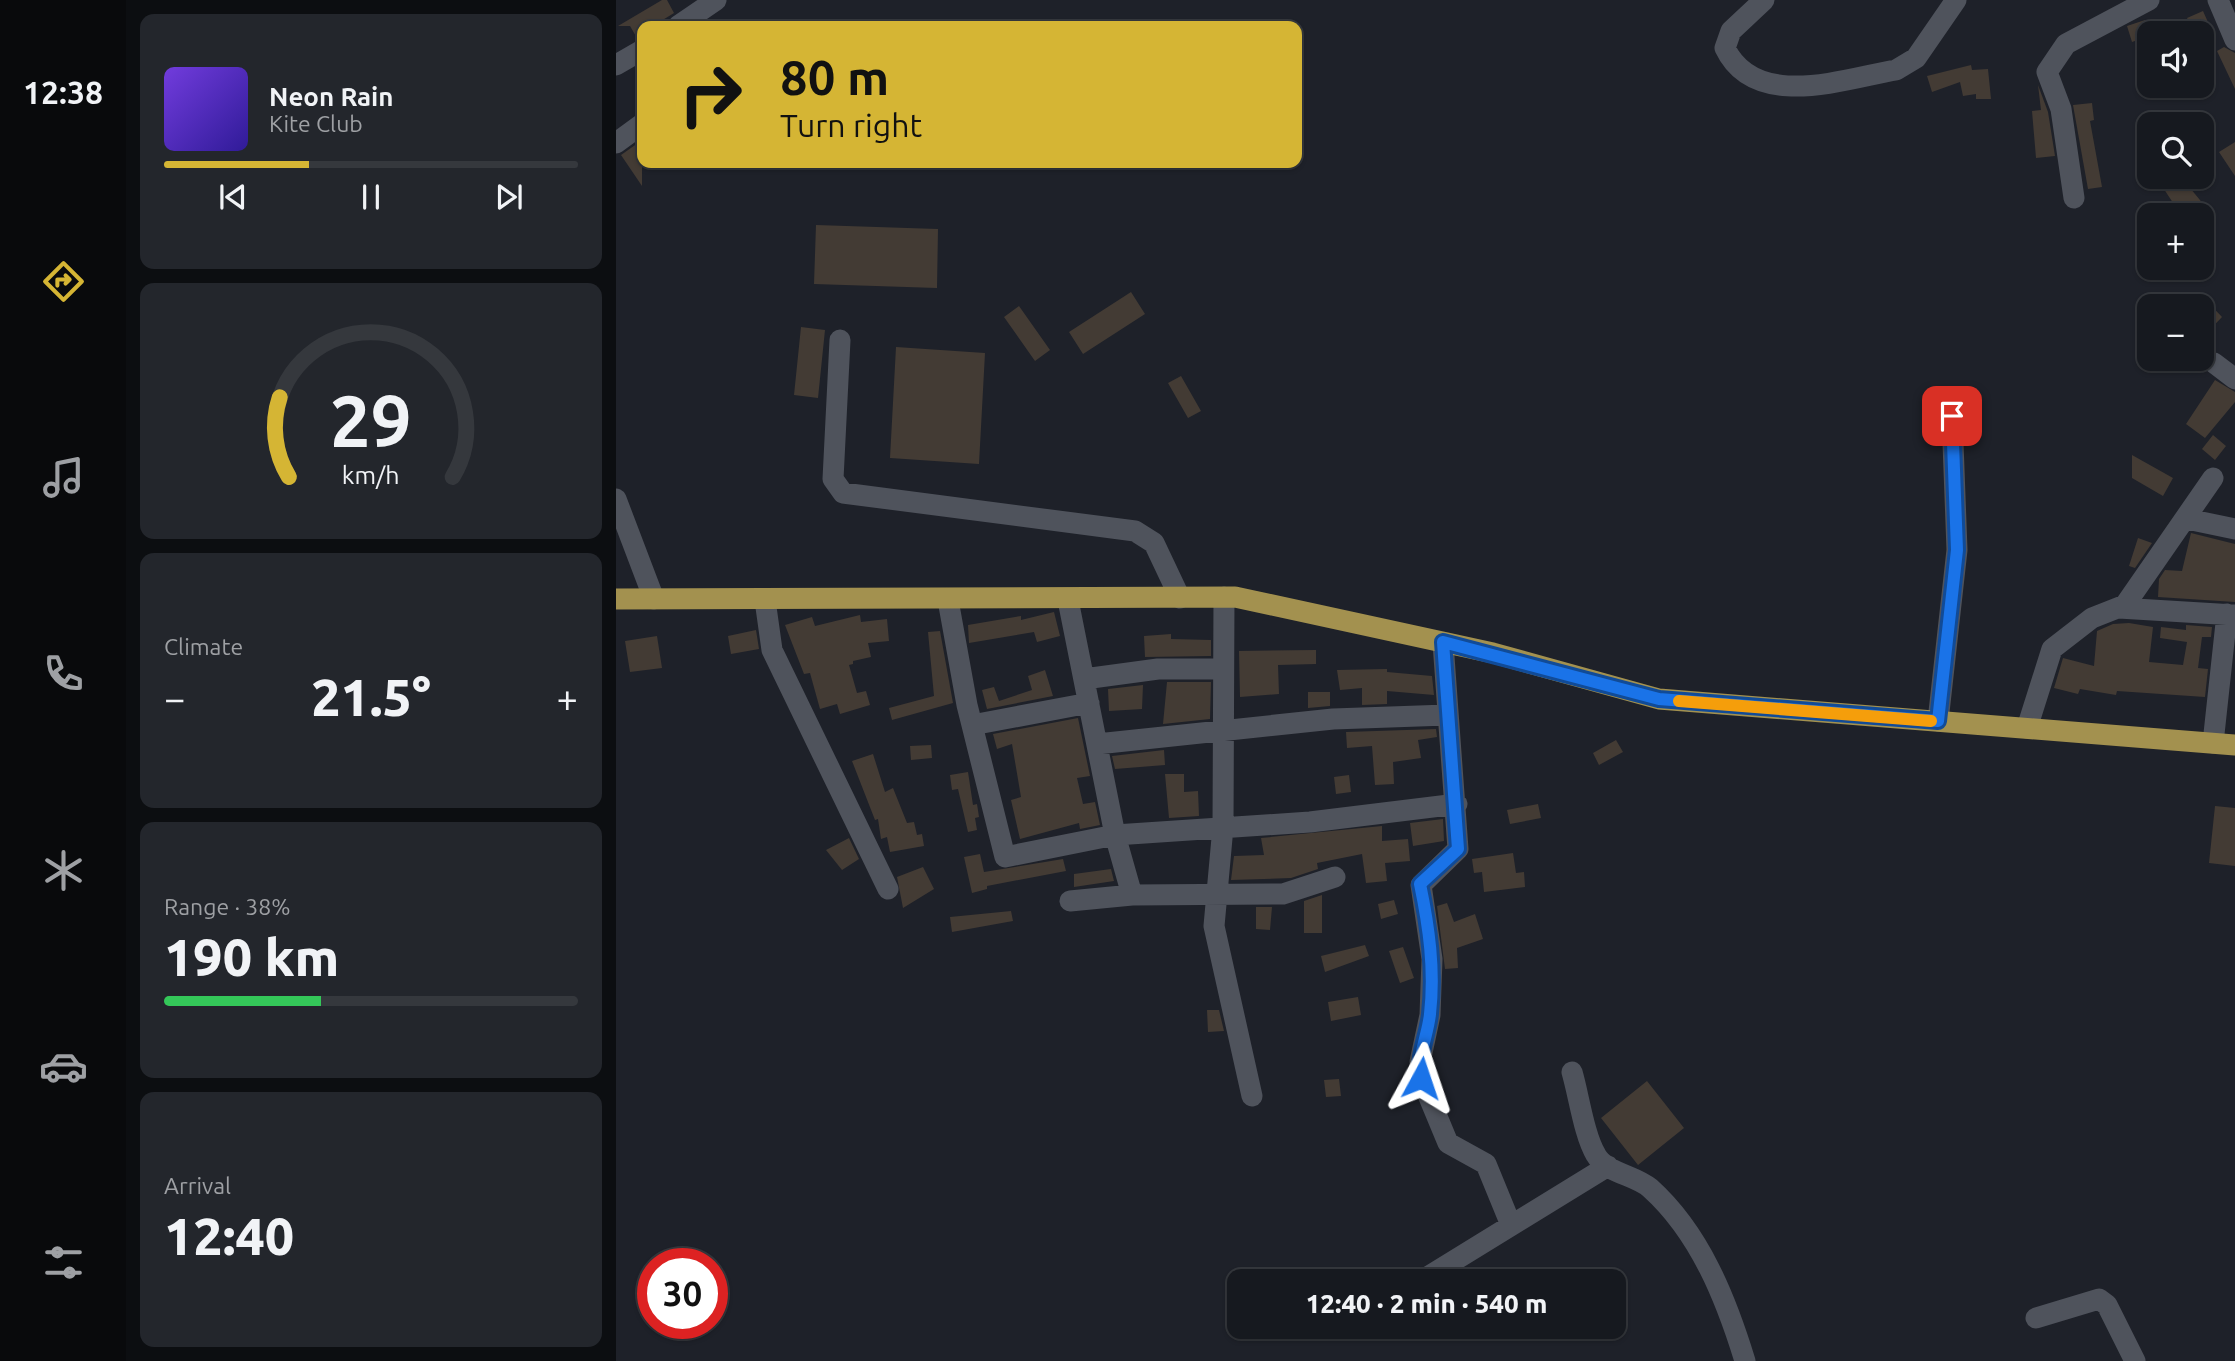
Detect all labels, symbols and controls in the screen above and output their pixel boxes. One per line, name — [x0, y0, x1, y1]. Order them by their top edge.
map controls — [2137, 21, 2214, 371]
button: sound — [2137, 21, 2214, 98]
icon: right — [665, 49, 756, 140]
text: 80 m — [780, 49, 889, 104]
text: 12:38 — [23, 74, 103, 110]
text: Neon Rain — [269, 82, 394, 111]
text: Turn right — [780, 107, 922, 143]
text: Kite Club — [269, 111, 363, 136]
button: search — [2137, 112, 2214, 189]
icon: previous — [214, 178, 252, 216]
icon: pause — [352, 178, 390, 216]
icon: next — [490, 178, 528, 216]
button: + — [2137, 203, 2214, 280]
icon: directions — [39, 257, 88, 306]
button: − — [2137, 294, 2214, 371]
text: 29 — [330, 380, 412, 462]
pin — [1922, 386, 1982, 446]
icon: arrive — [1933, 397, 1971, 435]
icon: music — [39, 453, 88, 502]
text: km/h — [342, 461, 400, 489]
text: Climate — [164, 634, 243, 659]
icon: phone — [39, 649, 88, 698]
text: 21.5° — [311, 668, 431, 726]
text: − — [164, 677, 185, 719]
text: + — [557, 677, 578, 719]
icon: climate — [39, 846, 88, 895]
text: Range · 38% — [164, 894, 291, 919]
text: 190 km — [164, 928, 339, 986]
position arrow — [1384, 1041, 1458, 1115]
icon: car — [39, 1042, 88, 1091]
text: Arrival — [164, 1173, 231, 1198]
text: 12:40 — [164, 1207, 294, 1265]
icon: filters — [39, 1238, 88, 1287]
speed limit sign: 30 — [637, 1248, 728, 1339]
text: 12:40 · 2 min · 540 m — [1306, 1289, 1547, 1318]

